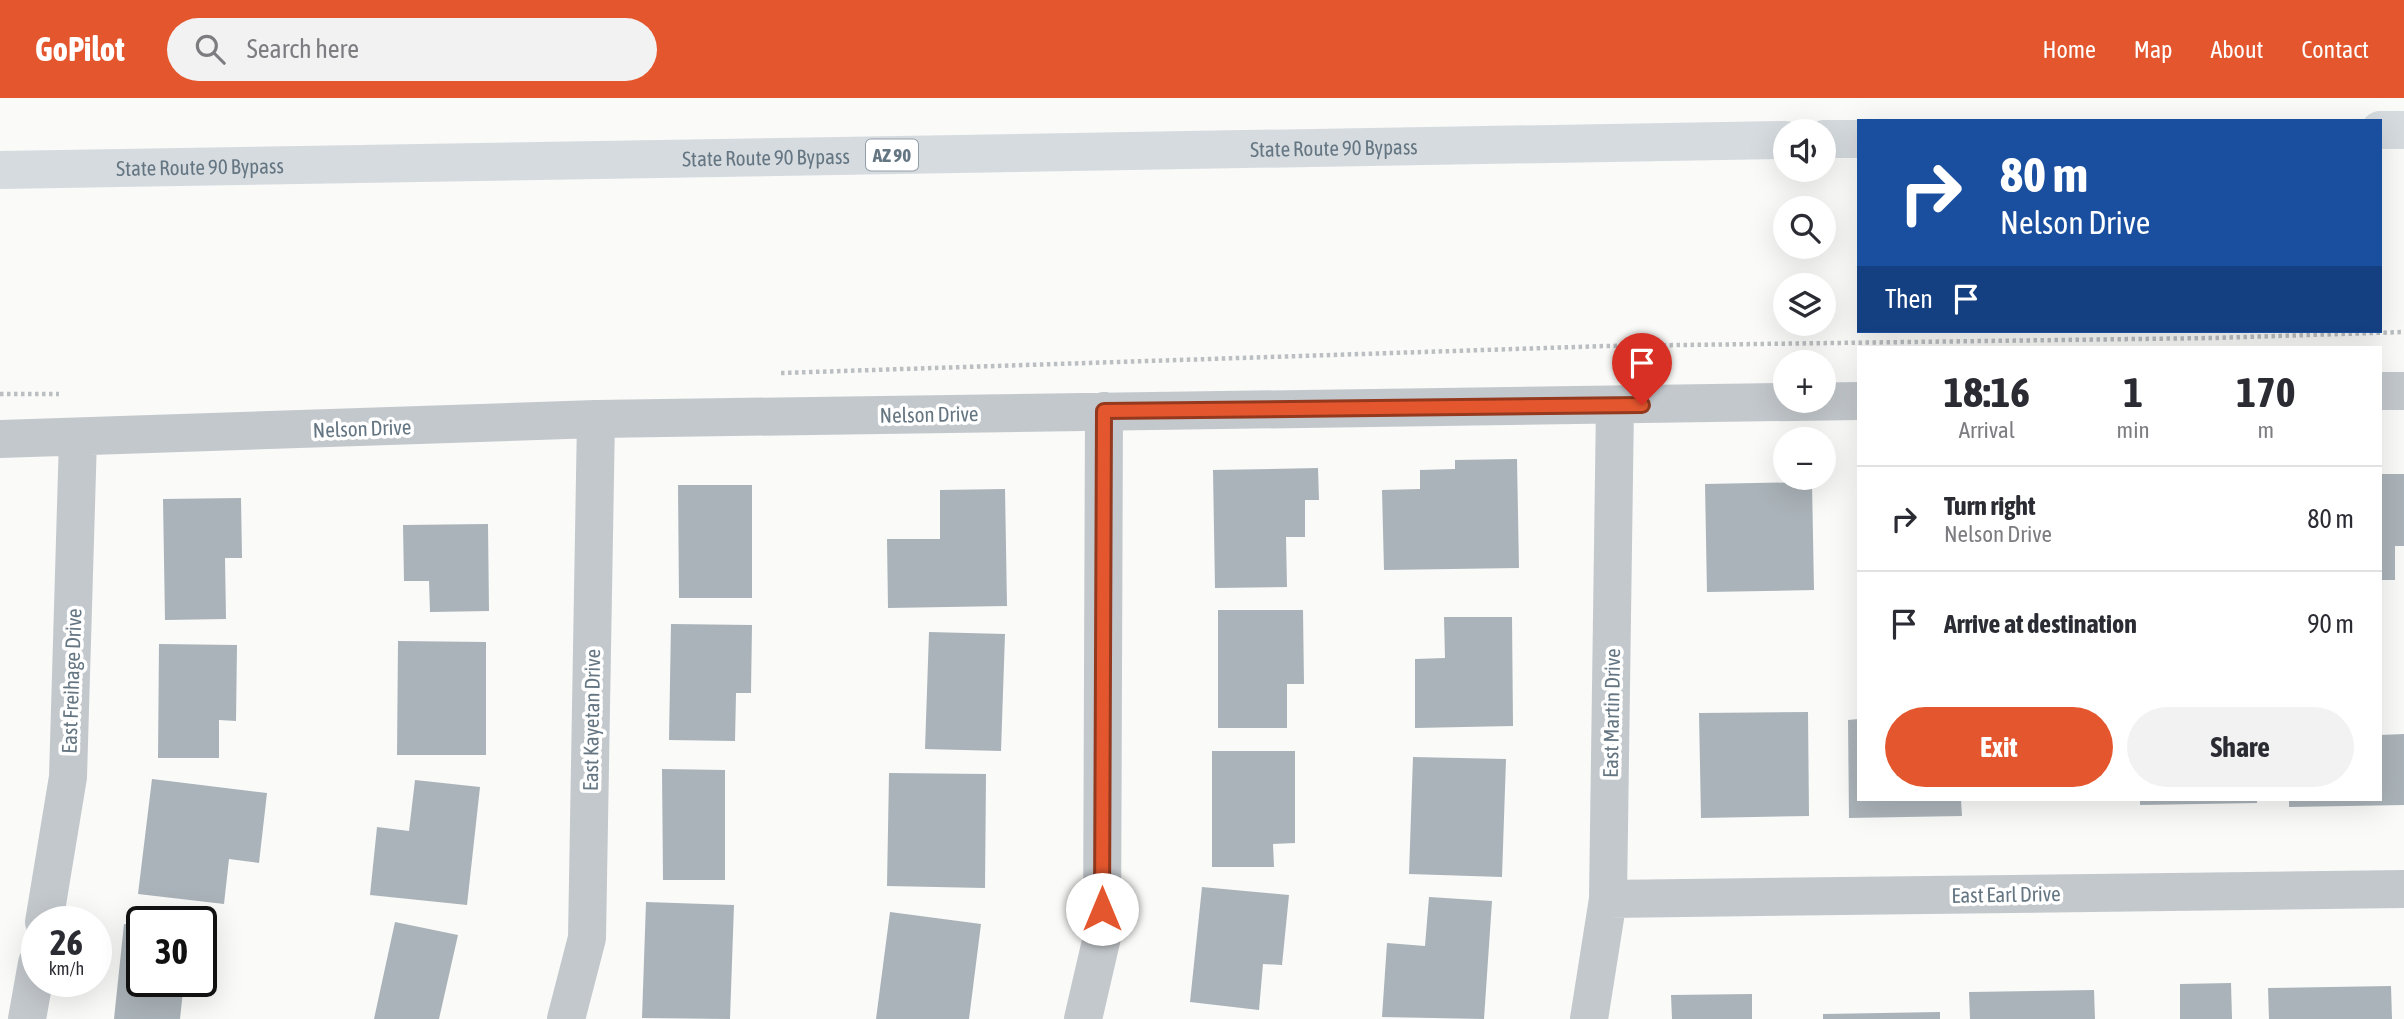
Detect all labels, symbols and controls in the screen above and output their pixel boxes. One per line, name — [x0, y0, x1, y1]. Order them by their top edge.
search box — [167, 18, 657, 81]
text: GoPilot — [35, 30, 125, 68]
icon: search — [191, 30, 229, 68]
text: Search here — [247, 34, 359, 64]
text: Home — [2042, 36, 2096, 63]
text: Map — [2134, 36, 2172, 63]
text: About — [2210, 36, 2263, 63]
text: Contact — [2301, 36, 2369, 63]
map controls — [1773, 119, 1836, 490]
button: sound — [1773, 119, 1836, 182]
street label: State Route 90 Bypass — [1250, 134, 1418, 161]
road number: AZ 90 — [866, 139, 918, 170]
street label: State Route 90 Bypass — [682, 144, 850, 171]
text: 80 m — [2000, 146, 2088, 202]
icon: right — [1885, 147, 1976, 238]
street label: State Route 90 Bypass — [116, 153, 284, 180]
button: search — [1773, 196, 1836, 259]
text: Nelson Drive — [2000, 204, 2150, 241]
button: layers — [1773, 273, 1836, 336]
icon: arrive — [1947, 280, 1985, 318]
text: Then — [1885, 284, 1933, 314]
pin — [1612, 333, 1672, 405]
icon: arrive — [1623, 344, 1661, 382]
button: + — [1773, 350, 1836, 413]
text: 18:16 — [1944, 368, 2030, 416]
text: 1 — [2123, 368, 2143, 416]
text: 170 — [2236, 368, 2295, 416]
street label: Nelson Drive — [879, 401, 979, 427]
street label: Nelson Drive — [312, 414, 412, 442]
text: Arrival — [1959, 417, 2015, 443]
text: min — [2117, 417, 2150, 443]
text: m — [2258, 417, 2274, 443]
button: − — [1773, 427, 1836, 490]
text: Turn right — [1944, 491, 2035, 521]
icon: right — [1885, 500, 1923, 538]
text: 80 m — [2307, 504, 2354, 534]
text: Nelson Drive — [1944, 521, 2052, 547]
icon: arrive — [1885, 605, 1923, 643]
street label: East Freihage Drive — [56, 608, 86, 754]
text: Arrive at destination — [1944, 609, 2137, 639]
text: 90 m — [2307, 609, 2354, 639]
street label: East Martin Drive — [1598, 648, 1624, 778]
street label: East Kayetan Drive — [578, 649, 604, 791]
button: Exit — [1885, 707, 2113, 787]
button: Share — [2127, 707, 2354, 787]
position arrow — [1065, 872, 1139, 946]
street label: East Earl Drive — [1951, 881, 2061, 907]
speed limit sign: 30 — [126, 906, 217, 997]
text: 26 — [50, 922, 83, 962]
text: km/h — [49, 958, 84, 979]

